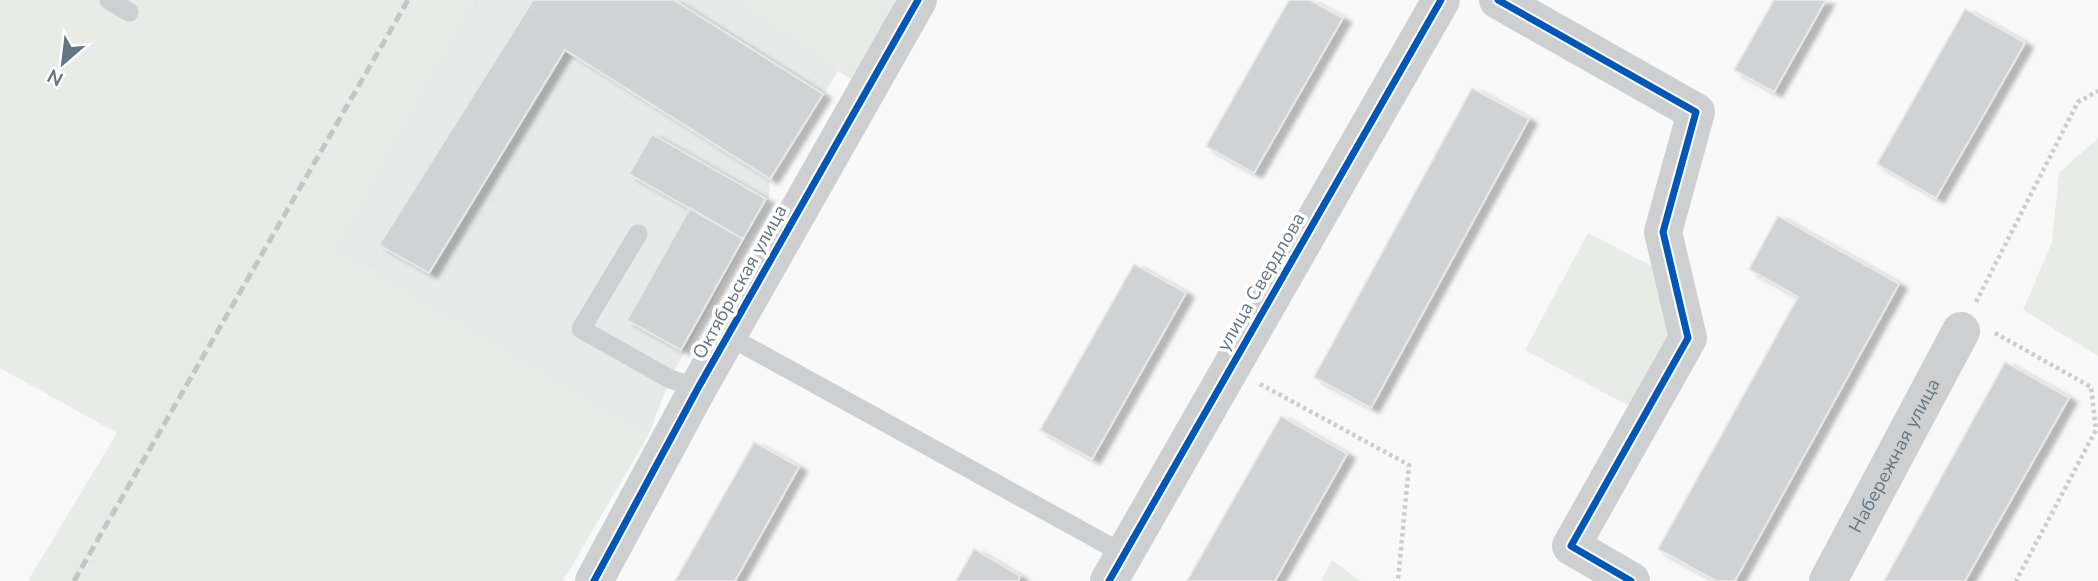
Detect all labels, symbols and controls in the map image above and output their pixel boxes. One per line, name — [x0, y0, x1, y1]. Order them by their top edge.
north arrow — [28, 28, 98, 98]
text: N — [43, 62, 68, 92]
street label: Октябрьская улица — [687, 200, 793, 364]
street label: улица Свердлова — [1211, 208, 1311, 356]
street label: Набережная улица — [1843, 374, 1947, 538]

